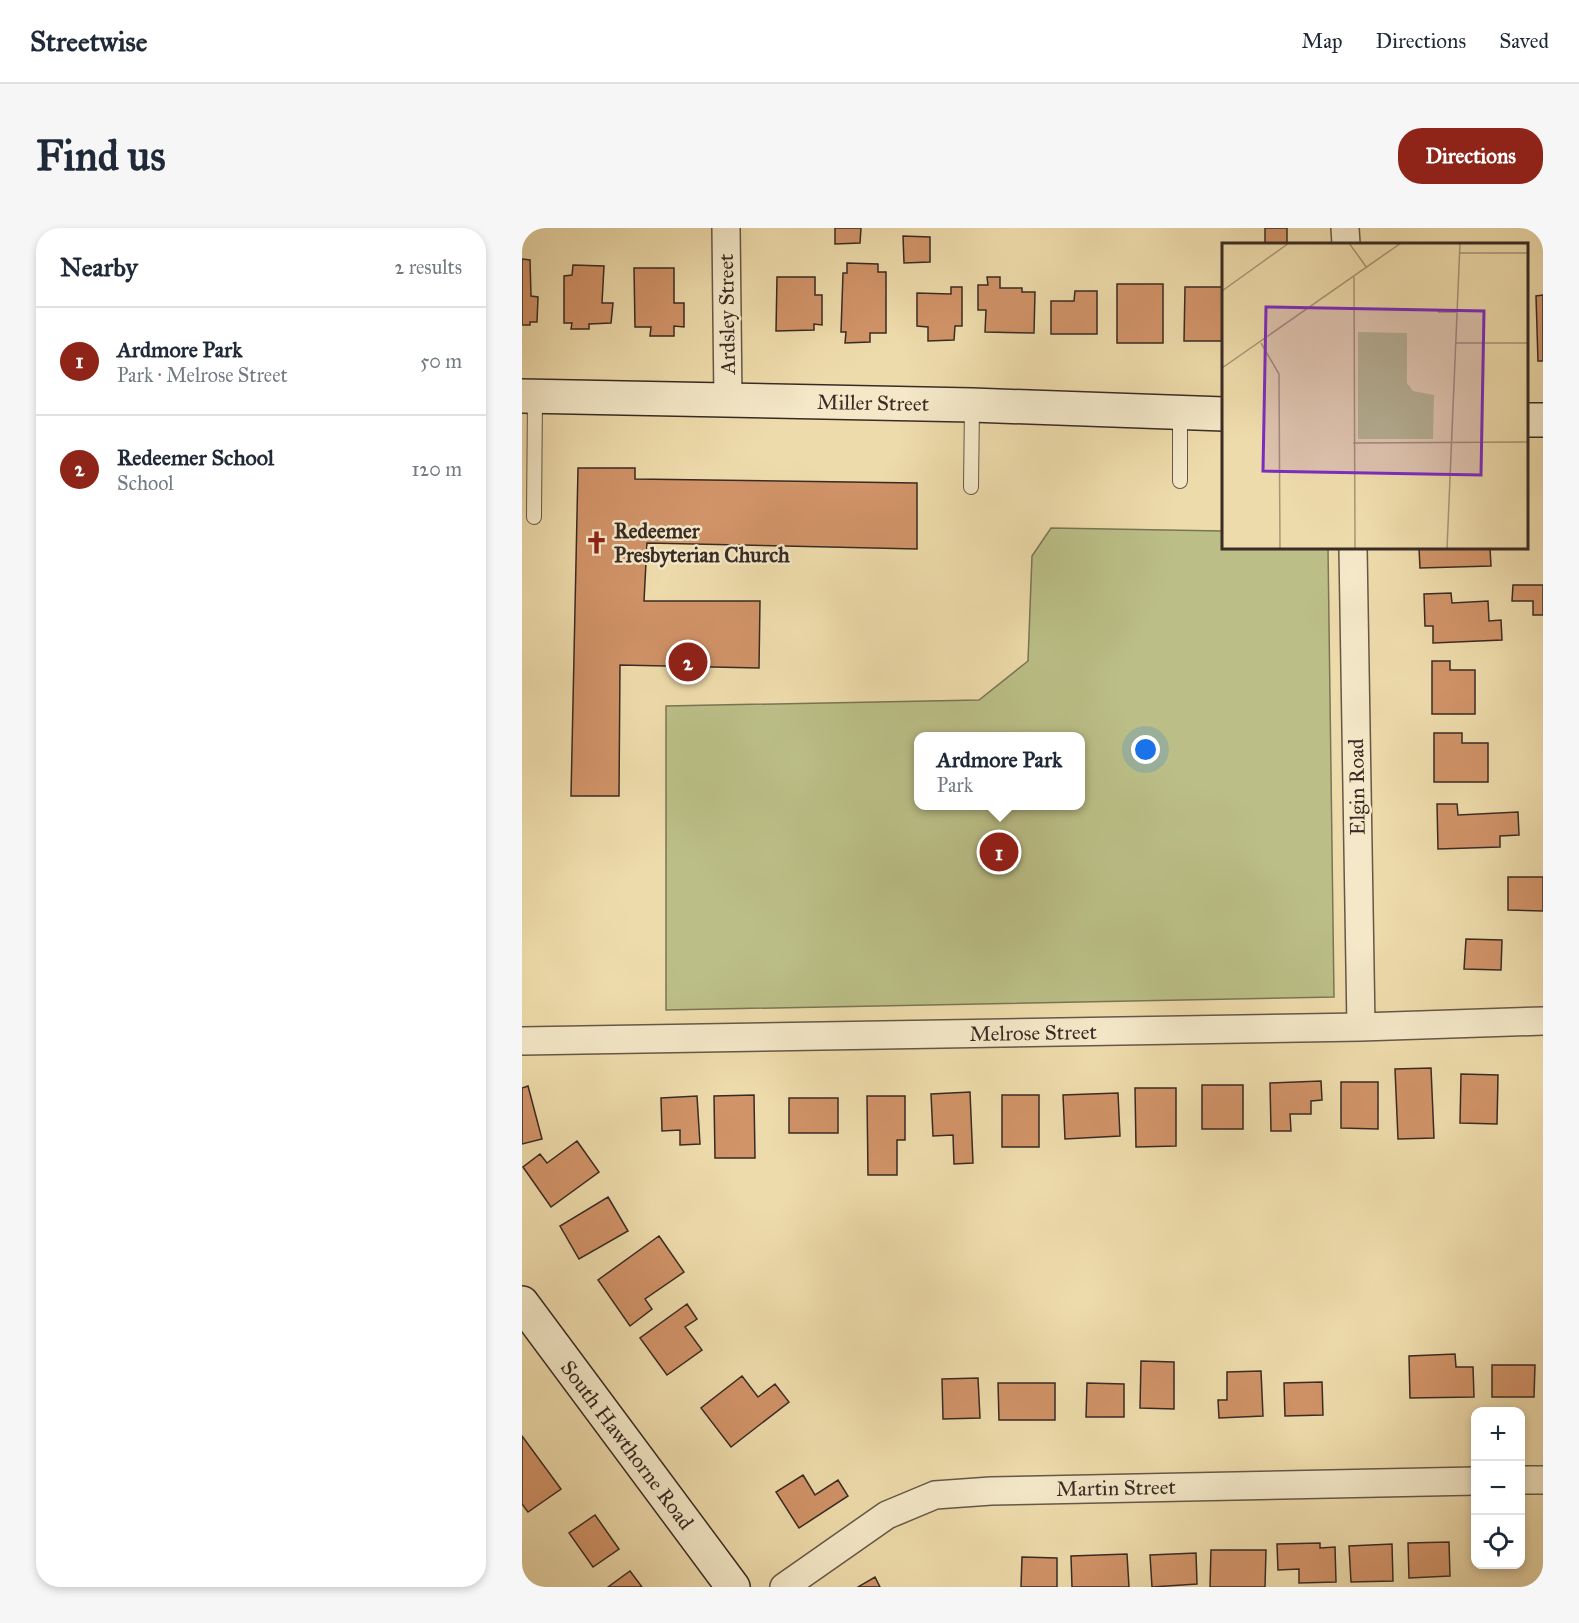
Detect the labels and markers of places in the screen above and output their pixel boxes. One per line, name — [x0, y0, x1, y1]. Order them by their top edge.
place label: Redeemer Presbyterian Church — [614, 518, 790, 568]
church icon: Redeemer Presbyterian Church — [583, 530, 609, 556]
pin: 2 — [668, 640, 708, 684]
pin: 1 — [980, 830, 1018, 874]

